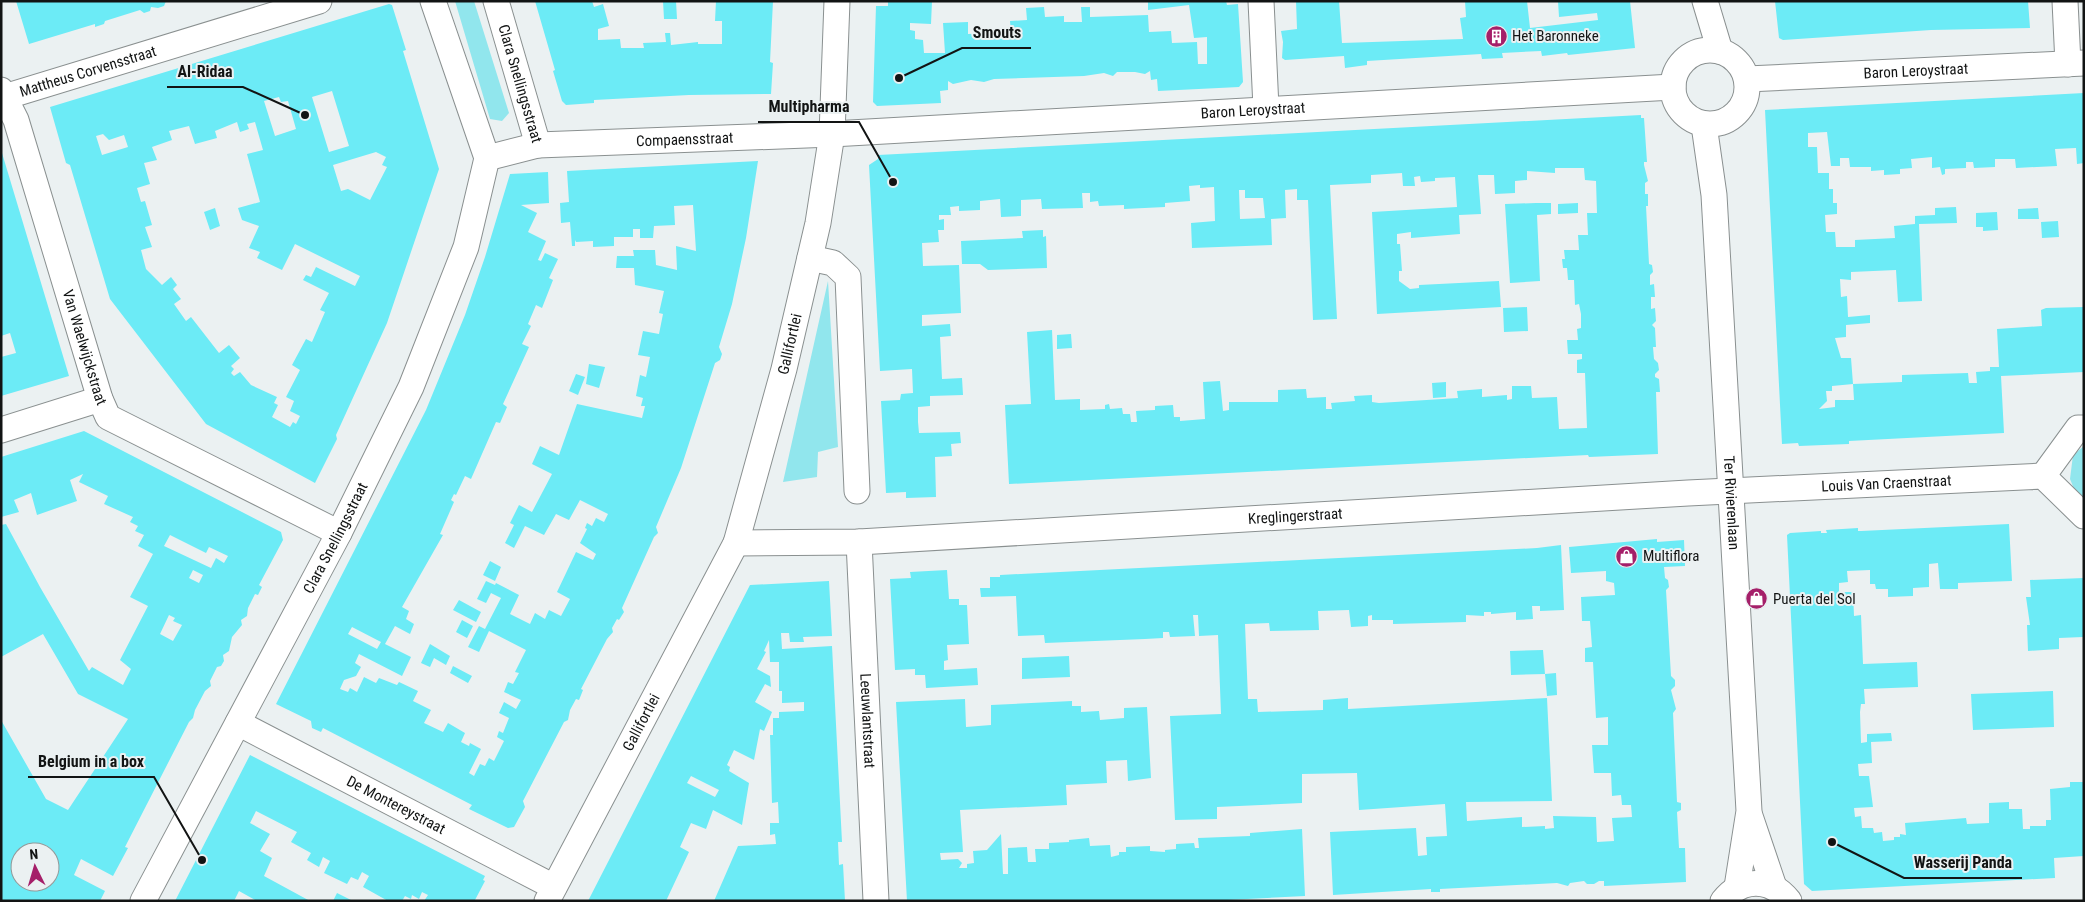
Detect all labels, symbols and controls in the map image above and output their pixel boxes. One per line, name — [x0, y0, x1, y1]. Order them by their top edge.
callout: Smouts — [962, 17, 1031, 48]
street label: Clara Snellingsstraat — [494, 22, 546, 145]
text: Smouts — [973, 23, 1021, 42]
building icon: Het Baronneke — [1484, 24, 1508, 48]
place label: Het Baronneke — [1512, 27, 1599, 45]
street label: Mattheus Corvensstraat — [18, 42, 159, 101]
callout: Al-Ridaa — [167, 56, 243, 87]
street label: Baron Leroystraat — [1863, 60, 1969, 82]
text: Al-Ridaa — [177, 62, 233, 81]
callout: Multipharma — [758, 91, 859, 122]
text: Multipharma — [768, 97, 850, 116]
street label: Baron Leroystraat — [1200, 99, 1306, 122]
street label: Compaensstraat — [636, 129, 734, 150]
street label: Van Waelwijckstraat — [59, 288, 111, 408]
street label: Gallifortlei — [774, 312, 806, 377]
street label: Ter Rivierenlaan — [1720, 455, 1743, 550]
street label: Louis Van Craenstraat — [1821, 471, 1952, 496]
street label: Clara Snellingsstraat — [299, 479, 372, 597]
street label: Kreglingerstraat — [1247, 504, 1343, 528]
shop icon: Multiflora — [1615, 544, 1639, 568]
place label: Multiflora — [1643, 547, 1699, 565]
shop icon: Puerta del Sol — [1745, 587, 1769, 611]
place label: Puerta del Sol — [1773, 590, 1856, 608]
street label: Leeuwlantstraat — [856, 673, 879, 769]
street label: Gallifortlei — [619, 691, 664, 754]
callout: Belgium in a box — [28, 746, 154, 777]
text: Belgium in a box — [38, 752, 145, 771]
street label: De Montereystraat — [344, 772, 448, 838]
north arrow — [10, 842, 60, 892]
text: N — [29, 846, 39, 862]
callout: Wasserij Panda — [1904, 847, 2022, 878]
text: Wasserij Panda — [1914, 853, 2013, 872]

